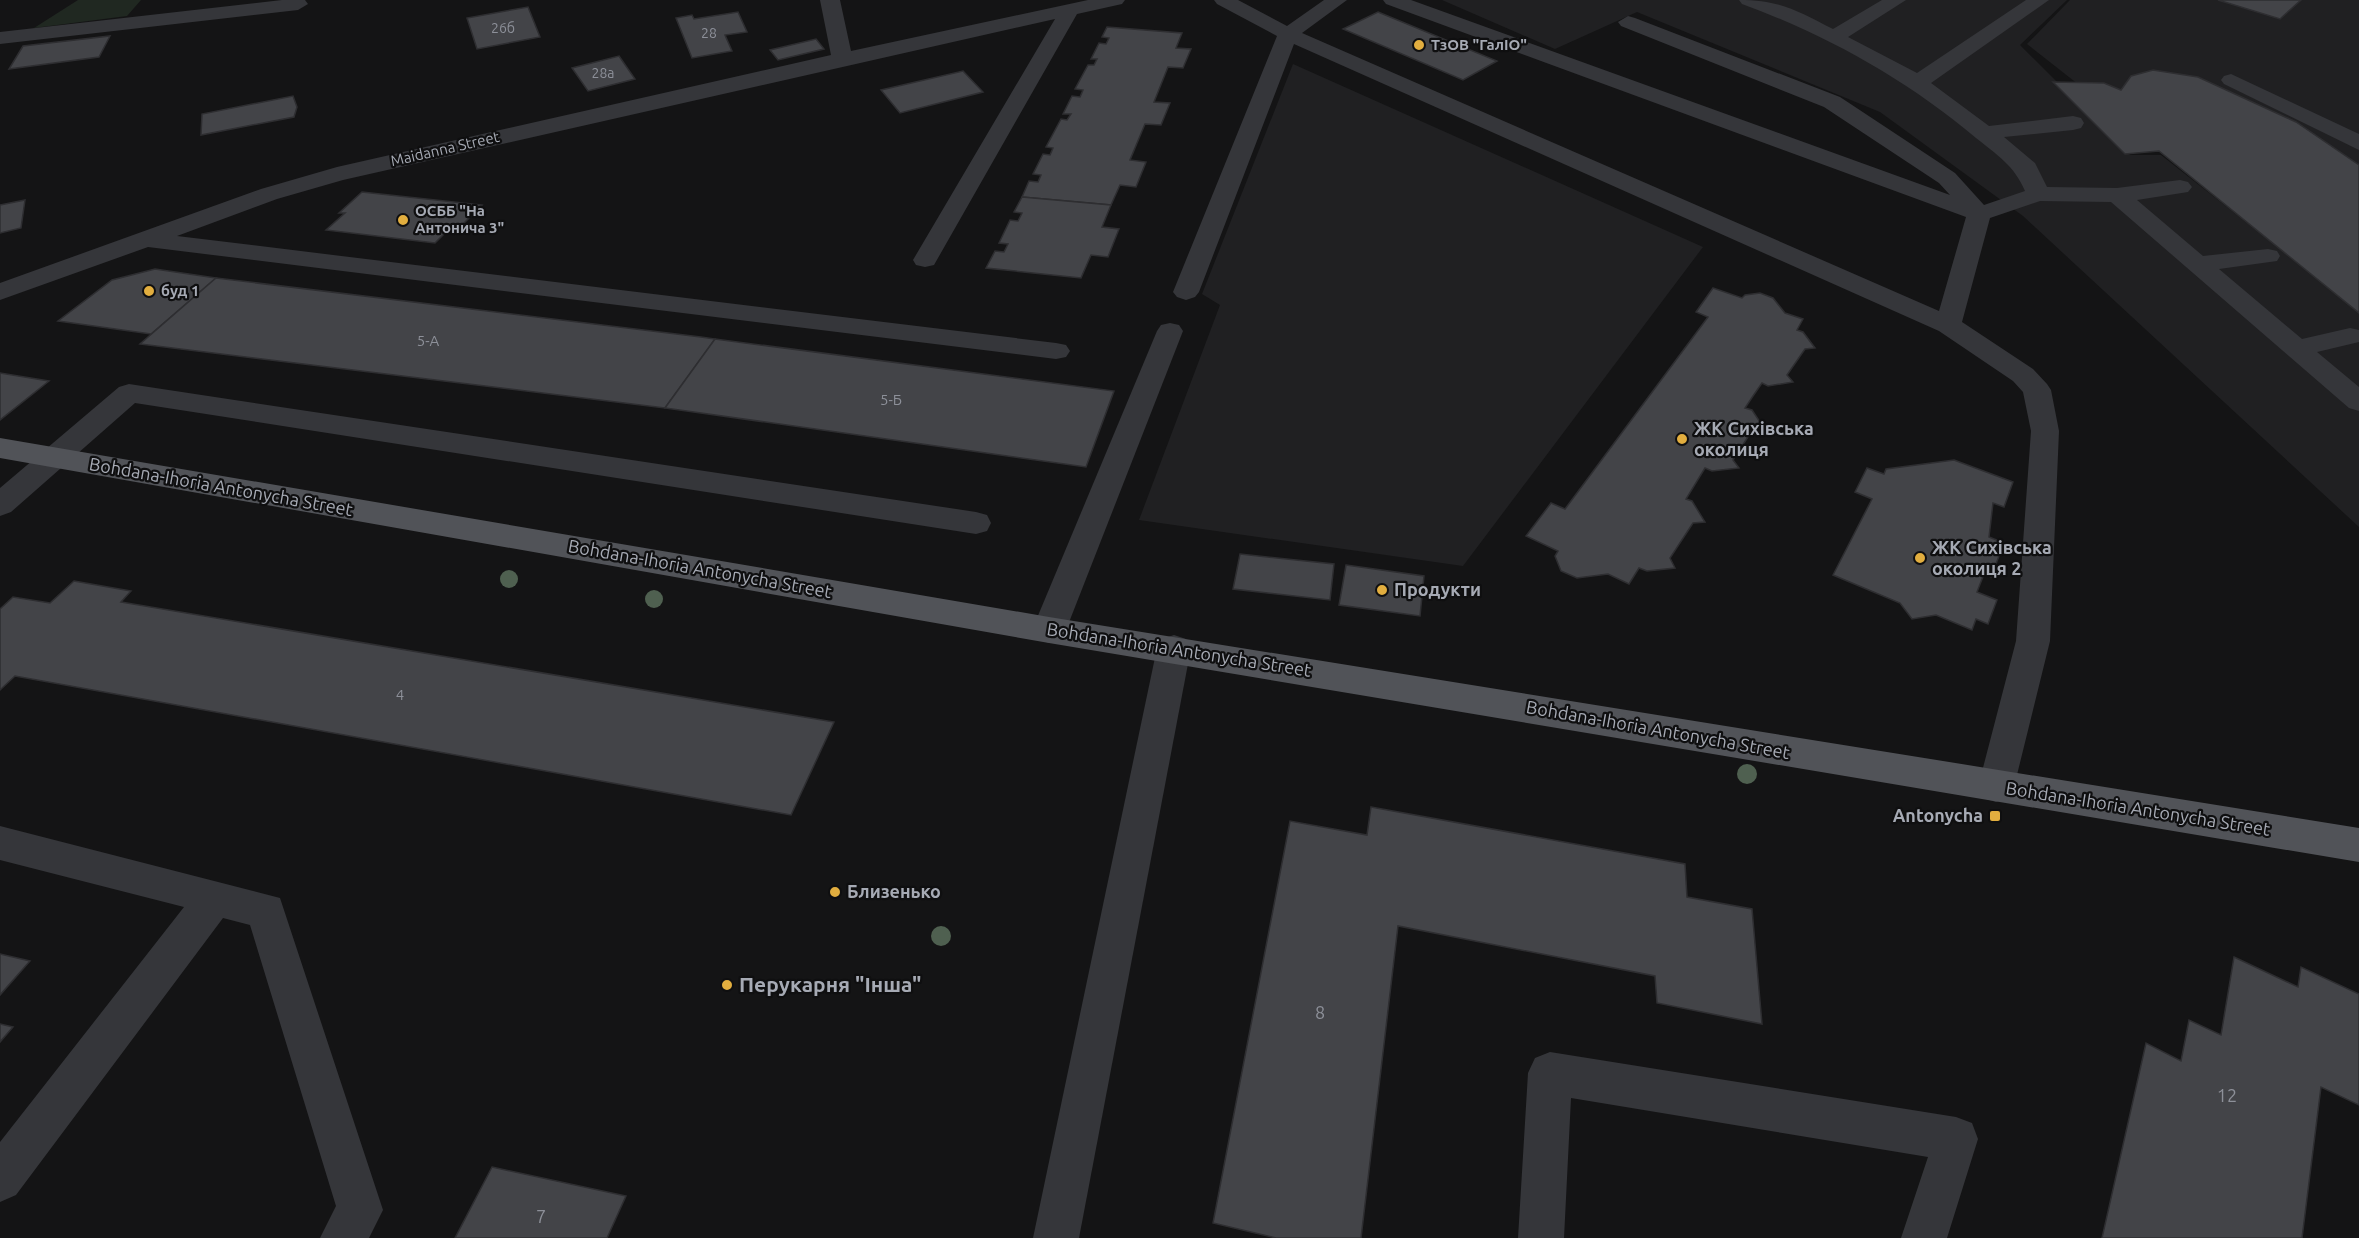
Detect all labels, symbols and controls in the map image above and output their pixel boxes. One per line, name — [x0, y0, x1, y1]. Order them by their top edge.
house number: 26б — [491, 20, 515, 36]
house number: 28 — [701, 25, 717, 41]
place label: ТзОВ "ГалІО" — [1431, 36, 1527, 53]
marker: ТзОВ "ГалІО" — [1412, 38, 1426, 52]
house number: 28а — [592, 65, 615, 81]
street label: Maidanna Street — [389, 128, 501, 169]
place label: ОСББ "На Антонича 3" — [415, 202, 504, 236]
marker: ОСББ "На Антонича 3" — [396, 213, 410, 227]
place label: буд 1 — [161, 282, 199, 299]
marker: буд 1 — [142, 284, 156, 298]
house number: 5-А — [417, 332, 440, 349]
house number: 5-Б — [880, 391, 902, 408]
place label: ЖК Сихівська околиця — [1694, 418, 1814, 459]
marker: ЖК Сихівська околиця — [1675, 432, 1689, 446]
street label: Bohdana-Ihoria Antonycha Street — [88, 453, 355, 519]
street label: Bohdana-Ihoria Antonycha Street — [567, 535, 834, 601]
place label: ЖК Сихівська околиця 2 — [1932, 537, 2052, 578]
marker: ЖК Сихівська околиця 2 — [1913, 551, 1927, 565]
place label: Продукти — [1394, 579, 1481, 599]
marker: Продукти — [1375, 583, 1389, 597]
street label: Bohdana-Ihoria Antonycha Street — [1046, 618, 1313, 680]
house number: 4 — [396, 686, 404, 703]
street label: Bohdana-Ihoria Antonycha Street — [1525, 696, 1792, 762]
street label: Bohdana-Ihoria Antonycha Street — [2005, 777, 2272, 839]
place label: Antonycha — [1893, 805, 1983, 825]
marker: Antonycha — [1988, 809, 2002, 823]
place label: Близенько — [847, 881, 941, 901]
marker: Близенько — [828, 885, 842, 899]
place label: Перукарня "Інша" — [739, 972, 921, 996]
marker: Перукарня "Інша" — [720, 978, 734, 992]
house number: 8 — [1315, 1002, 1325, 1022]
house number: 12 — [2217, 1085, 2237, 1105]
house number: 7 — [536, 1206, 546, 1226]

